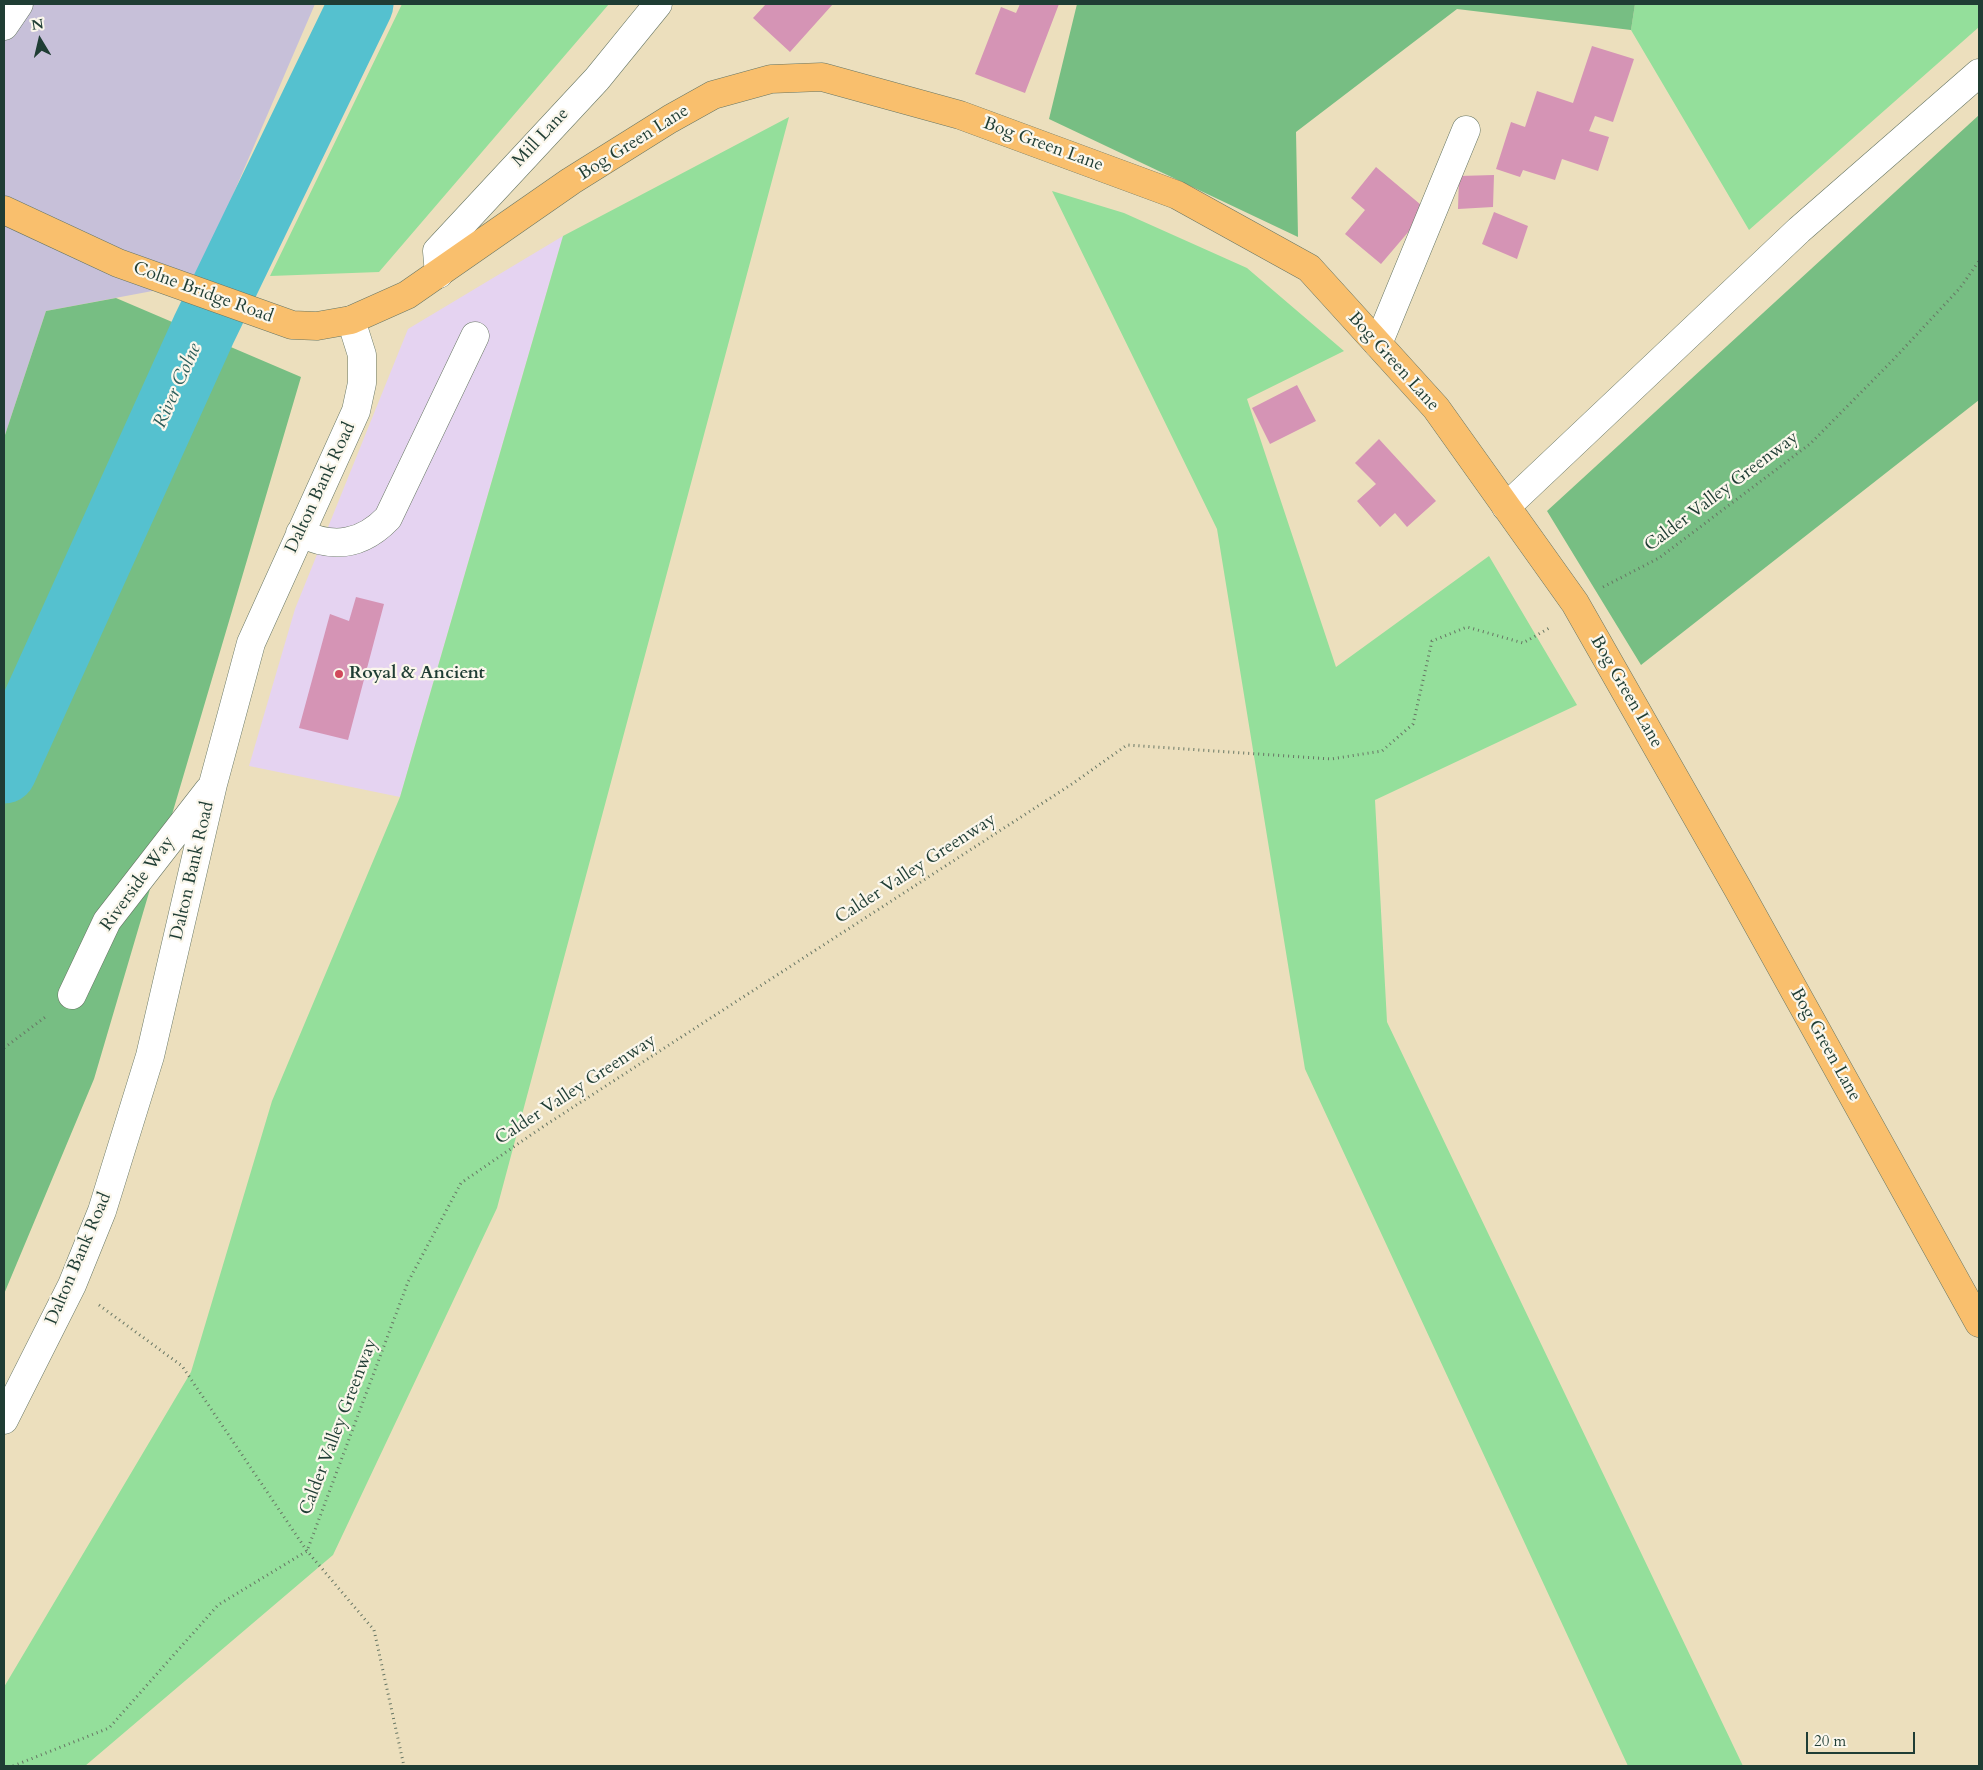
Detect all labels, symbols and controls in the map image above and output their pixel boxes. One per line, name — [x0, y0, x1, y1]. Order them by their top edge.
text: N — [30, 14, 45, 35]
north arrow — [15, 15, 65, 65]
street label: Bog Green Lane — [575, 100, 693, 186]
street label: Mill Lane — [508, 104, 574, 172]
street label: Bog Green Lane — [980, 113, 1106, 177]
street label: Colne Bridge Road — [130, 258, 276, 328]
street label: Bog Green Lane — [1343, 308, 1443, 416]
water label: River Colne — [149, 340, 207, 432]
street label: Dalton Bank Road — [281, 419, 361, 557]
street label: Calder Valley Greenway — [1641, 427, 1803, 557]
street label: Bog Green Lane — [1585, 632, 1667, 752]
place label: Royal & Ancient — [349, 663, 485, 685]
marker: Royal & Ancient — [333, 668, 345, 680]
street label: Dalton Bank Road — [167, 800, 219, 942]
street label: Calder Valley Greenway — [832, 809, 1000, 929]
street label: Riverside Way — [96, 832, 180, 936]
street label: Bog Green Lane — [1785, 985, 1865, 1105]
street label: Calder Valley Greenway — [492, 1030, 660, 1150]
street label: Dalton Bank Road — [41, 1190, 117, 1328]
street label: Calder Valley Greenway — [295, 1336, 383, 1518]
scale bar — [1808, 1722, 1917, 1754]
text: 20 m — [1814, 1731, 1846, 1751]

